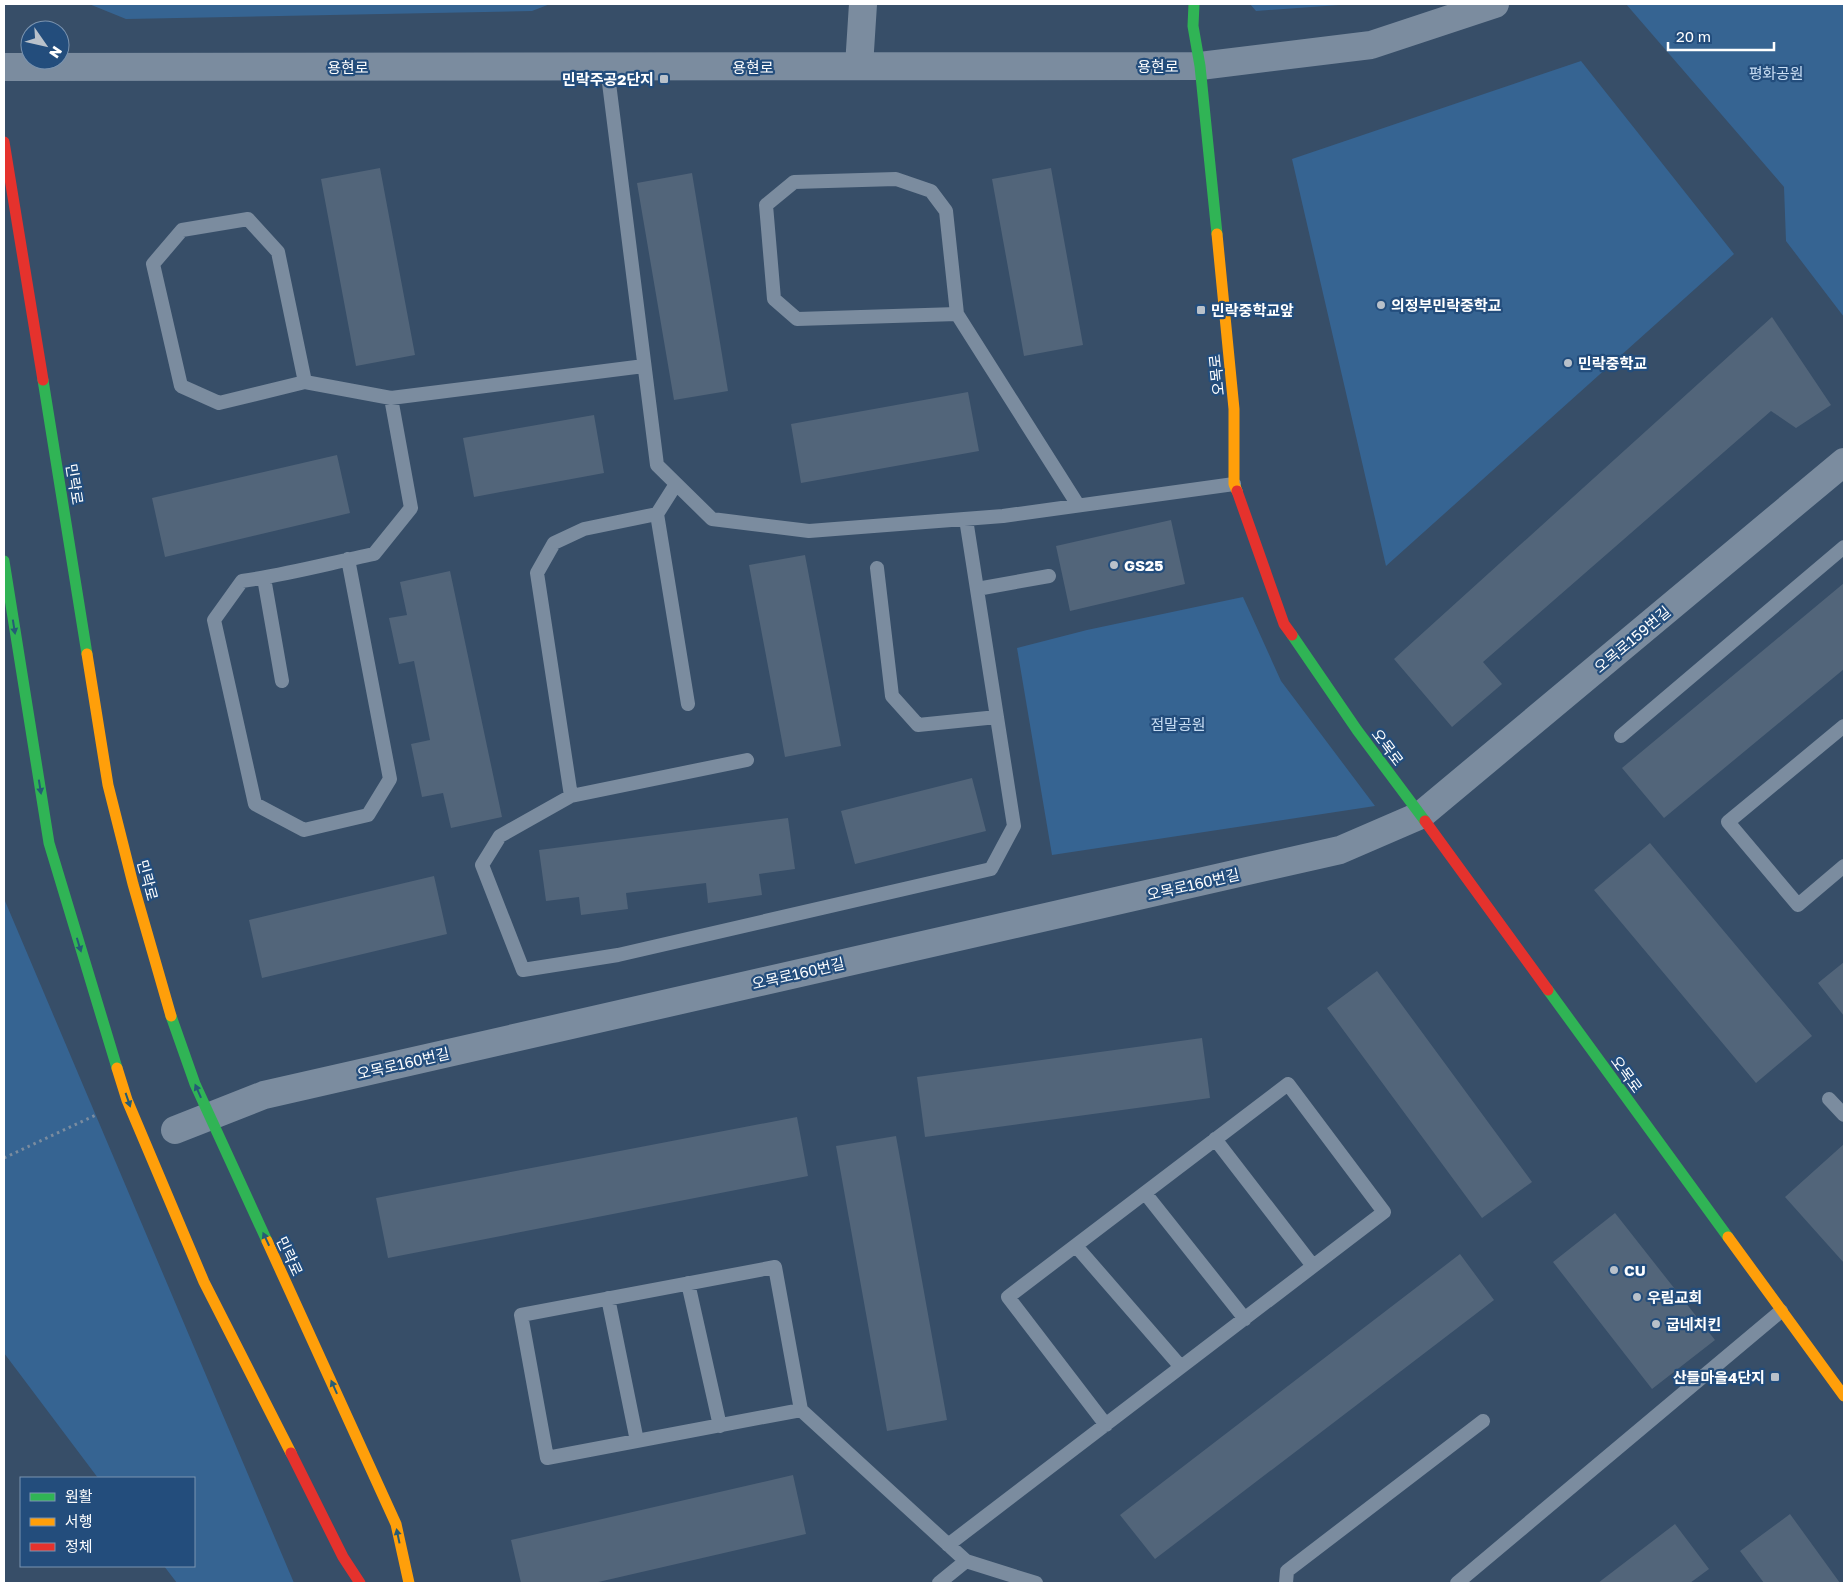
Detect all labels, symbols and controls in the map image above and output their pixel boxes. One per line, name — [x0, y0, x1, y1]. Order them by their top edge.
north arrow — [20, 20, 70, 70]
scale bar — [1668, 20, 1774, 52]
text: 20 m — [1676, 27, 1711, 45]
text: N — [46, 43, 66, 62]
street label: 용현로 — [1137, 57, 1179, 75]
street label: 용현로 — [327, 58, 369, 76]
street label: 용현로 — [732, 58, 774, 76]
park label: 평화공원 — [1748, 64, 1804, 82]
place label: 민락주공2단지 — [562, 70, 654, 88]
marker: 민락주공2단지 — [658, 73, 670, 85]
place label: 의정부민락중학교 — [1391, 296, 1502, 314]
marker: 의정부민락중학교 — [1375, 299, 1387, 311]
place label: 민락중학교앞 — [1211, 301, 1294, 319]
marker: 민락중학교앞 — [1195, 304, 1207, 316]
street label: 오목로 — [1205, 353, 1227, 397]
place label: 민락중학교 — [1578, 354, 1647, 372]
marker: 민락중학교 — [1562, 357, 1574, 369]
street label: 민락로 — [63, 462, 87, 506]
place label: GS25 — [1124, 556, 1163, 574]
marker: GS25 — [1108, 559, 1120, 571]
street label: 오목로159번길 — [1590, 602, 1674, 676]
one-way arrow — [11, 619, 19, 635]
park label: 점말공원 — [1150, 715, 1206, 733]
street label: 오목로 — [1368, 725, 1408, 769]
one-way arrow — [37, 780, 45, 796]
street label: 민락로 — [134, 858, 162, 902]
street label: 오목로160번길 — [1145, 865, 1241, 903]
one-way arrow — [76, 937, 84, 952]
street label: 오목로160번길 — [750, 954, 846, 992]
street label: 오목로160번길 — [355, 1044, 451, 1082]
street label: 오목로 — [1608, 1052, 1646, 1096]
one-way arrow — [194, 1084, 202, 1098]
one-way arrow — [125, 1092, 132, 1107]
one-way arrow — [262, 1232, 270, 1246]
street label: 민락로 — [273, 1233, 307, 1279]
place label: CU — [1624, 1261, 1646, 1279]
marker: CU — [1608, 1264, 1620, 1276]
place label: 우림교회 — [1647, 1288, 1702, 1306]
marker: 우림교회 — [1631, 1291, 1643, 1303]
place label: 굽네치킨 — [1666, 1315, 1721, 1333]
marker: 굽네치킨 — [1650, 1318, 1662, 1330]
place label: 산들마을4단지 — [1673, 1368, 1765, 1386]
marker: 산들마을4단지 — [1769, 1371, 1781, 1383]
one-way arrow — [329, 1380, 337, 1394]
legend — [20, 1477, 195, 1567]
text: 원활 — [65, 1487, 93, 1505]
text: 서행 — [65, 1512, 93, 1530]
one-way arrow — [394, 1527, 402, 1543]
text: 정체 — [65, 1537, 93, 1555]

